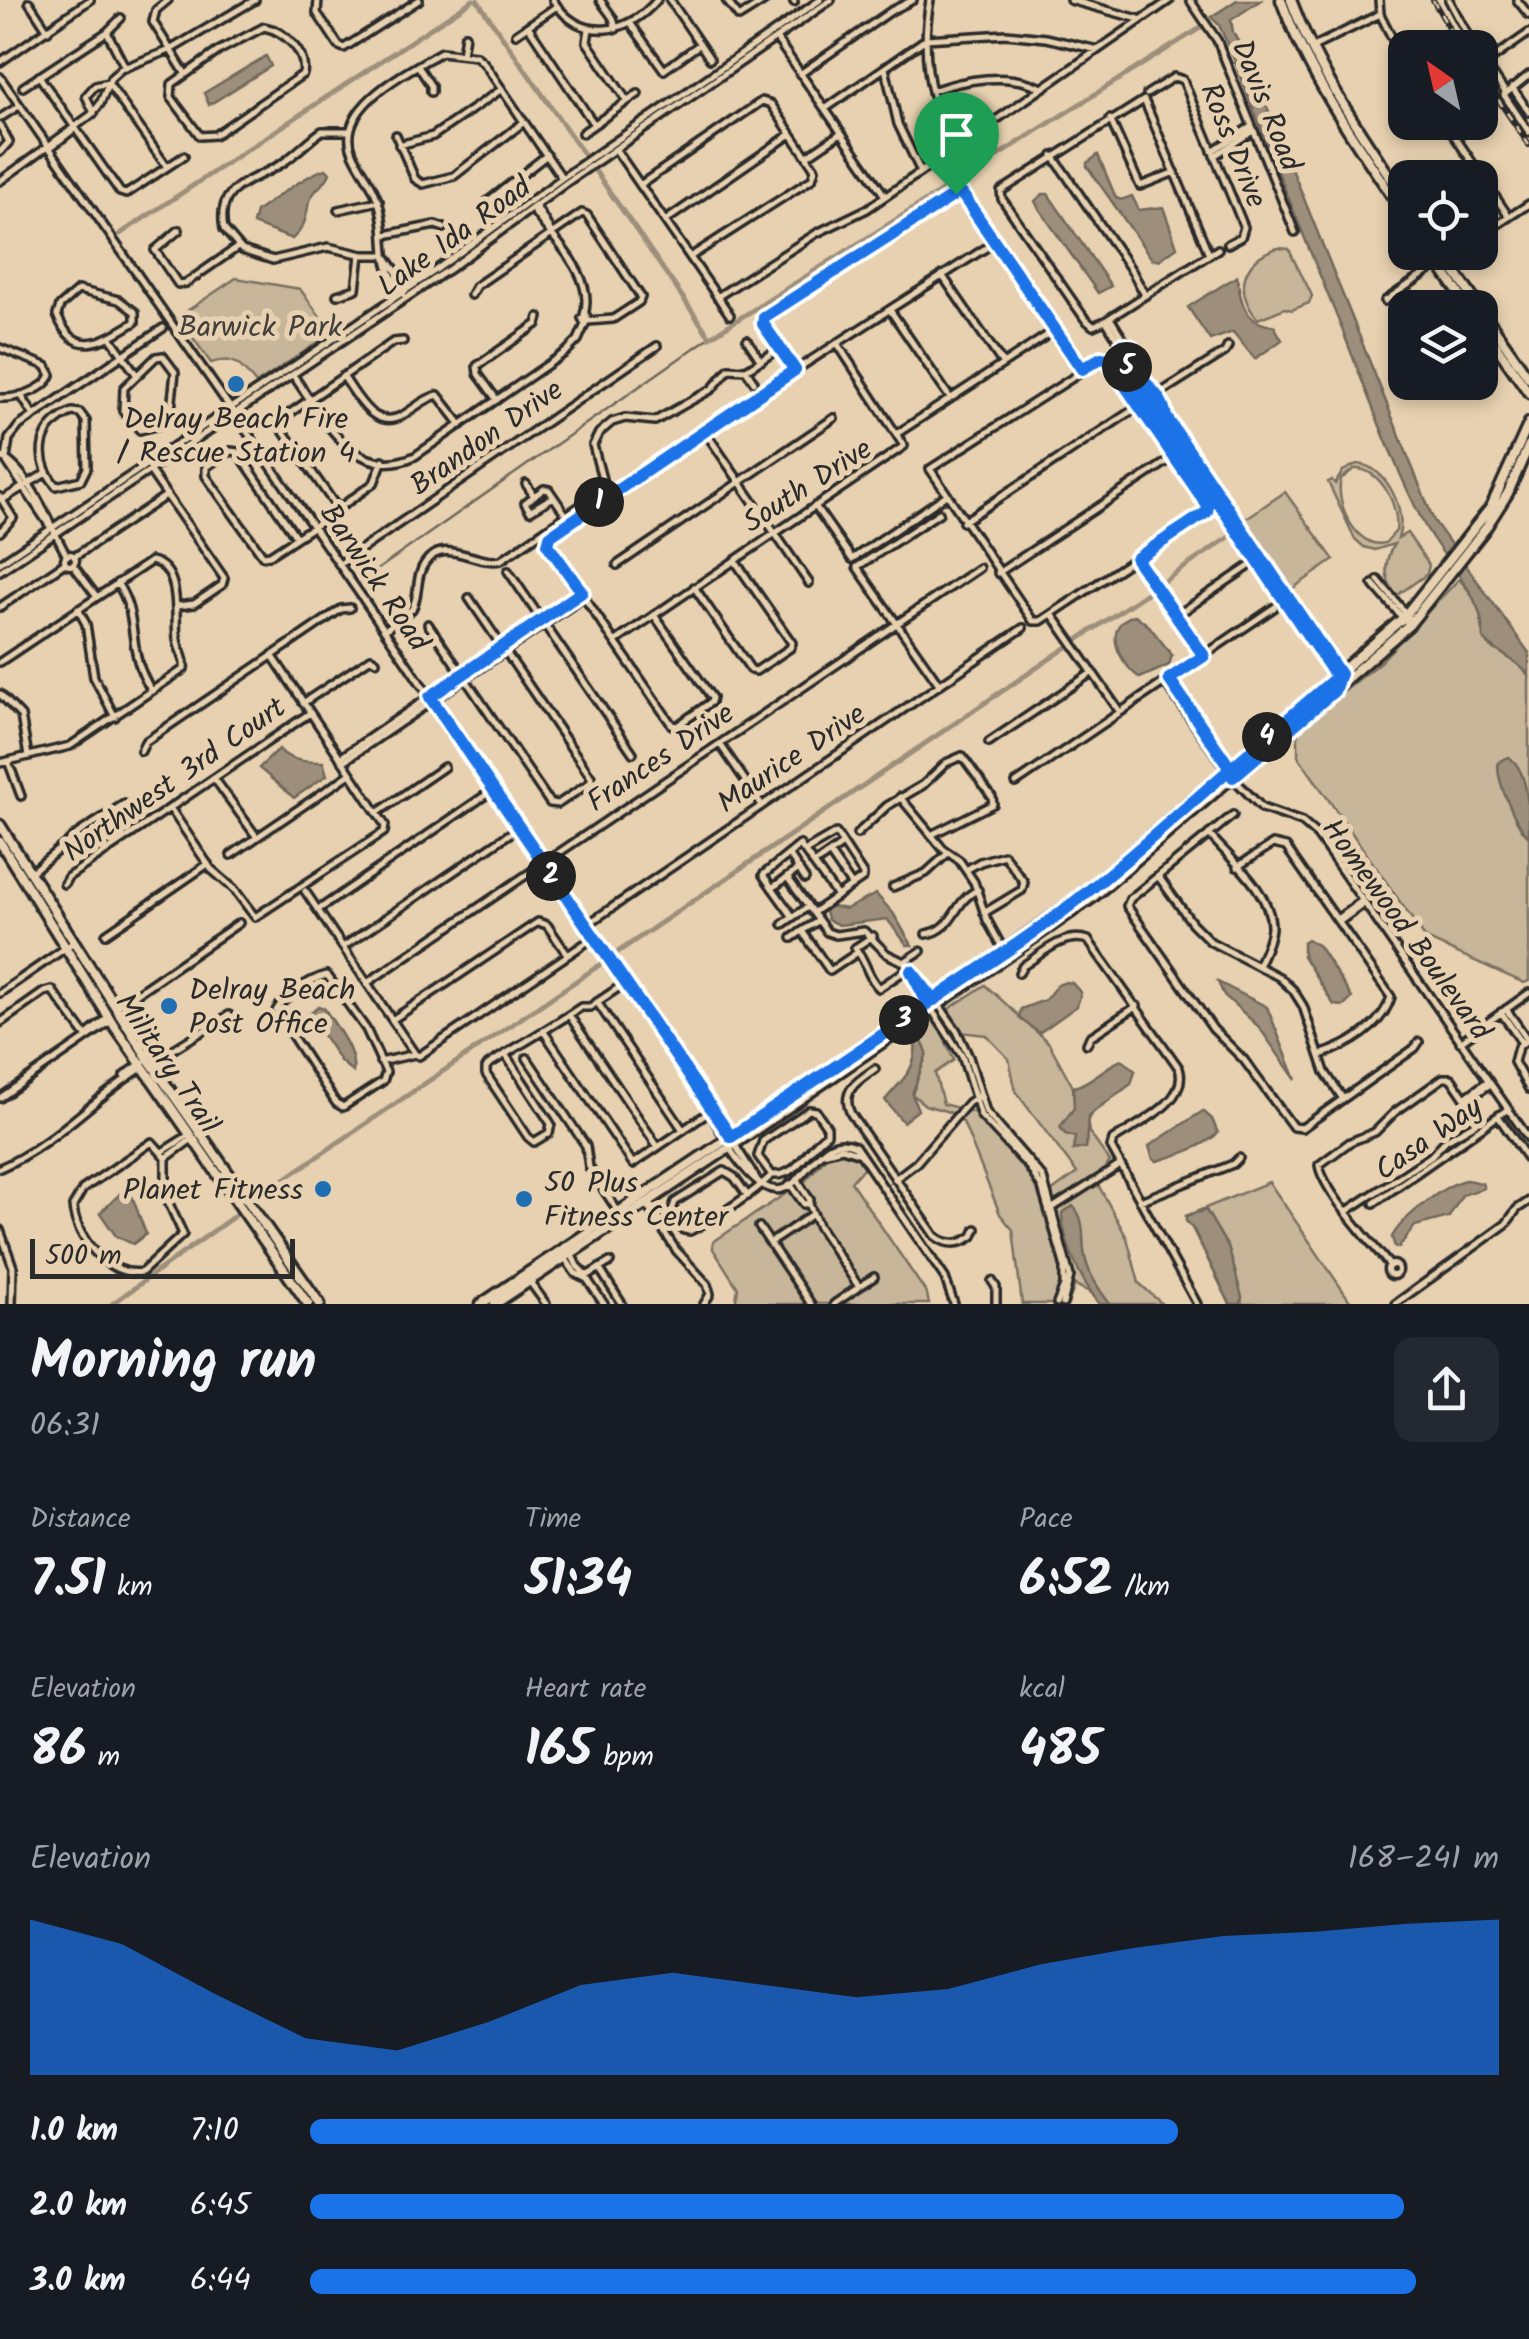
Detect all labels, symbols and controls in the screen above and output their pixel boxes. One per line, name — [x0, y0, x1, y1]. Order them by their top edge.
north arrow — [1388, 30, 1498, 140]
map controls — [1388, 30, 1498, 400]
street label: Davis Road — [1217, 33, 1314, 180]
street label: Ross Drive — [1185, 76, 1279, 216]
pin — [914, 92, 999, 195]
icon: arrive — [929, 107, 984, 162]
button: locate — [1388, 160, 1498, 270]
street label: Lake Ida Road — [368, 165, 543, 310]
button: layers — [1388, 290, 1498, 400]
park label: Barwick Park — [178, 304, 343, 352]
pin: 5 — [1102, 342, 1152, 392]
text: 5 — [1120, 344, 1134, 389]
street label: Brandon Drive — [400, 368, 574, 509]
marker: Delray Beach Fire / Rescue Station 4 — [225, 373, 247, 395]
place label: Delray Beach Fire / Rescue Station 4 — [117, 396, 355, 478]
street label: South Drive — [734, 427, 882, 547]
pin: 1 — [574, 477, 624, 527]
text: 1 — [595, 479, 603, 524]
street label: Barwick Road — [306, 494, 441, 663]
street label: Northwest 3rd Court — [54, 685, 297, 876]
street label: Frances Drive — [577, 691, 745, 826]
street label: Maurice Drive — [708, 692, 876, 827]
pin: 4 — [1242, 712, 1292, 762]
text: 4 — [1259, 714, 1275, 759]
street label: Homewood Boulevard — [1308, 809, 1503, 1052]
pin: 2 — [526, 851, 576, 901]
text: 2 — [543, 853, 559, 898]
place label: Delray Beach Post Office — [189, 967, 355, 1049]
street label: Military Trail — [101, 984, 231, 1145]
marker: Delray Beach Post Office — [158, 995, 180, 1017]
pin: 3 — [879, 995, 929, 1045]
text: 3 — [896, 997, 912, 1042]
street label: Casa Way — [1365, 1084, 1494, 1194]
place label: 50 Plus Fitness Center — [544, 1160, 730, 1242]
place label: Planet Fitness — [123, 1167, 303, 1215]
marker: Planet Fitness — [312, 1178, 334, 1200]
marker: 50 Plus Fitness Center — [513, 1188, 535, 1210]
scale bar — [30, 1234, 295, 1278]
text: 500 m — [45, 1234, 122, 1279]
text: Morning run — [30, 1320, 317, 1407]
button: share — [1394, 1337, 1499, 1442]
text: 06:31 — [30, 1401, 100, 1452]
text: Distance — [30, 1497, 131, 1542]
text: Time — [525, 1497, 581, 1542]
text: Pace — [1019, 1497, 1073, 1542]
text: 7.51 — [30, 1542, 106, 1622]
text: 51:34 — [525, 1542, 632, 1622]
text: 6:52 — [1019, 1542, 1113, 1622]
text: km — [106, 1565, 153, 1610]
text: /km — [1113, 1565, 1170, 1610]
text: Elevation — [30, 1667, 136, 1712]
text: Heart rate — [525, 1667, 646, 1712]
text: kcal — [1019, 1667, 1065, 1712]
text: 86 — [30, 1712, 87, 1792]
text: 165 — [525, 1712, 592, 1792]
text: 485 — [1019, 1712, 1101, 1792]
text: m — [87, 1735, 120, 1780]
text: bpm — [592, 1735, 654, 1780]
text: Elevation — [30, 1834, 151, 1885]
text: 168–241 m — [1348, 1834, 1499, 1885]
text: 1.0 km — [30, 2106, 118, 2157]
text: 7:10 — [190, 2106, 239, 2157]
text: 2.0 km — [30, 2181, 127, 2232]
text: 6:45 — [190, 2181, 250, 2232]
text: 3.0 km — [30, 2256, 126, 2307]
text: 6:44 — [190, 2256, 251, 2307]

